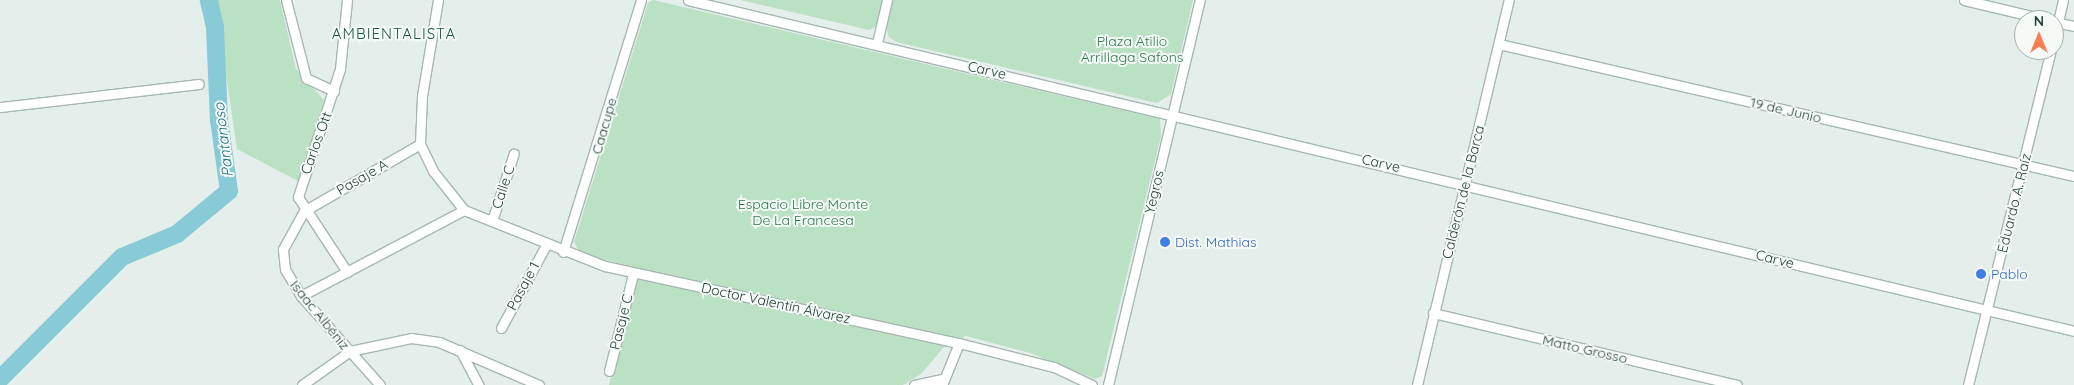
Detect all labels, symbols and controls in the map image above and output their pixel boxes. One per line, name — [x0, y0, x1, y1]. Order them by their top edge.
north arrow — [2014, 10, 2064, 60]
text: N — [2034, 12, 2044, 30]
district label: AMBIENTALISTA — [330, 25, 458, 43]
park label: Plaza Atilio Arrillaga Safons — [1081, 33, 1183, 65]
street label: Carve — [966, 57, 1008, 83]
street label: 19 de Junio — [1749, 94, 1823, 126]
street label: Caacupe — [588, 96, 620, 156]
water label: Pantanoso — [210, 102, 236, 178]
street label: Carlos Ott — [297, 110, 335, 176]
street label: Calderón de la Barca — [1438, 123, 1488, 261]
street label: Carve — [1360, 150, 1402, 176]
street label: Eduardo A. Raíz — [1994, 152, 2034, 254]
street label: Pasaje A — [333, 156, 391, 198]
street label: Calle C — [488, 163, 518, 211]
street label: Yegros — [1141, 169, 1167, 215]
park label: Espacio Libre Monte De La Francesa — [738, 196, 868, 228]
place label: Dist. Mathias — [1175, 234, 1257, 250]
marker: Dist. Mathias — [1159, 236, 1171, 248]
street label: Carve — [1754, 246, 1796, 272]
street label: Pasaje 1 — [503, 259, 543, 313]
place label: Pablo — [1991, 266, 2028, 282]
marker: Pablo — [1975, 268, 1987, 280]
street label: Isaac Albéniz — [287, 277, 353, 353]
street label: Doctor Valentín Álvarez — [700, 279, 852, 327]
street label: Pasaje C — [606, 293, 636, 351]
street label: Matto Grosso — [1541, 331, 1629, 367]

